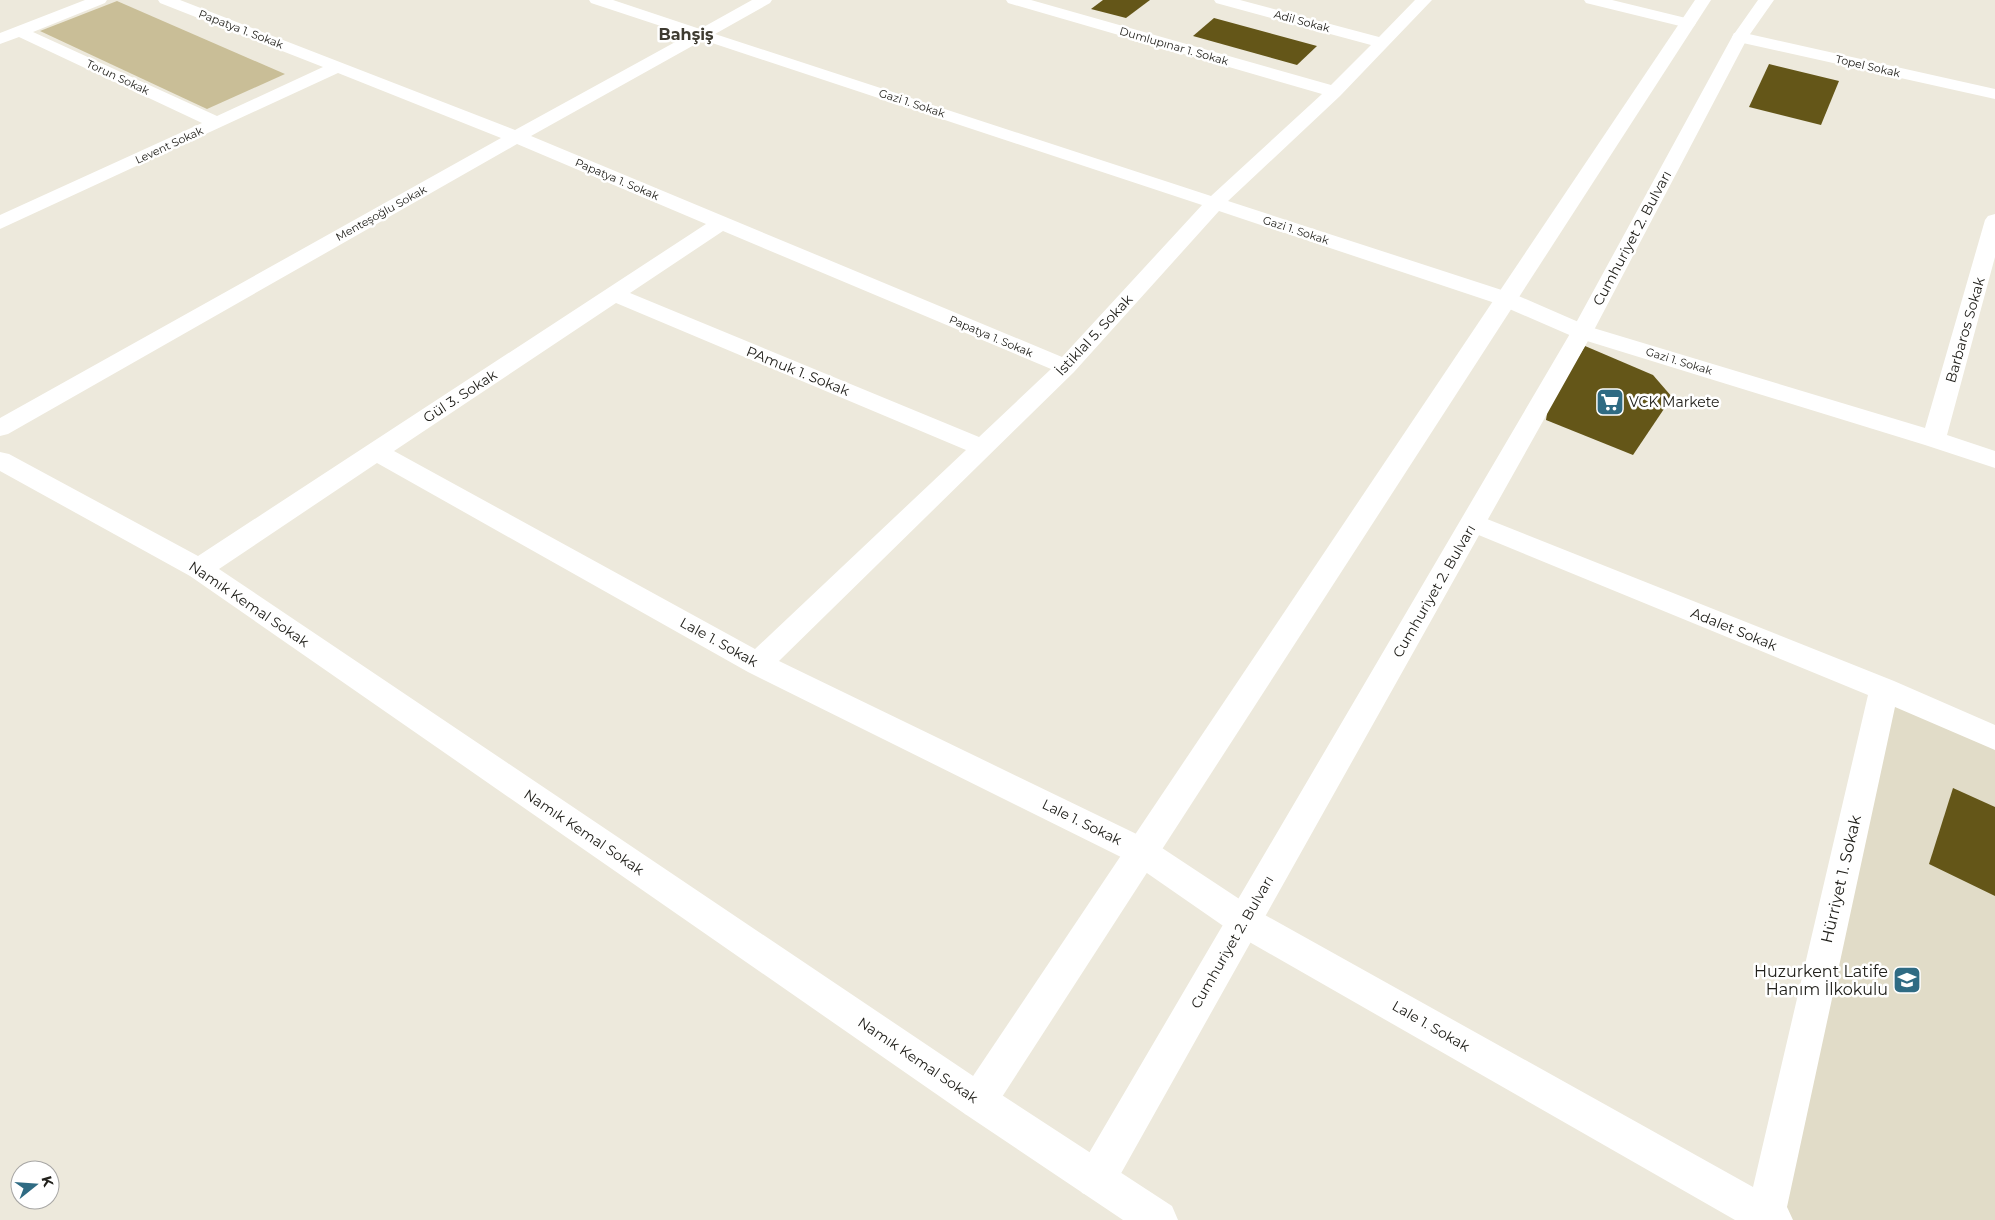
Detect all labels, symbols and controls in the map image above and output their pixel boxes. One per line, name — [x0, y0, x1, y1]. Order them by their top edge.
street label: Papatya 1. Sokak — [197, 6, 286, 52]
street label: Adil Sokak — [1273, 7, 1332, 35]
street label: Dumlupınar 1. Sokak — [1118, 24, 1230, 68]
district label: Bahşiş — [659, 25, 714, 45]
street label: Topel Sokak — [1834, 52, 1902, 80]
street label: Torun Sokak — [84, 56, 152, 98]
street label: Gazi 1. Sokak — [877, 86, 947, 120]
street label: Levent Sokak — [133, 123, 206, 167]
street label: Papatya 1. Sokak — [573, 155, 661, 203]
street label: Cumhuriyet 2. Bulvarı — [1589, 167, 1675, 309]
street label: Menteşoğlu Sokak — [333, 182, 429, 244]
street label: Gazi 1. Sokak — [1261, 213, 1331, 247]
street label: Barbaros Sokak — [1941, 275, 1989, 385]
street label: İstiklal 5. Sokak — [1052, 290, 1137, 380]
street label: Papatya 1. Sokak — [947, 312, 1035, 360]
street label: PAmuk 1. Sokak — [744, 342, 853, 400]
street label: Gazi 1. Sokak — [1644, 344, 1714, 378]
street label: Gül 3. Sokak — [420, 365, 501, 427]
supermarket icon: VCK Markete — [1595, 387, 1625, 417]
place label: VCK Markete — [1629, 393, 1720, 411]
street label: Cumhuriyet 2. Bulvarı — [1389, 521, 1479, 661]
street label: Namık Kemal Sokak — [185, 557, 313, 651]
street label: Adalet Sokak — [1688, 604, 1780, 655]
street label: Lale 1. Sokak — [677, 613, 762, 671]
street label: Namık Kemal Sokak — [520, 785, 648, 879]
street label: Lale 1. Sokak — [1039, 795, 1125, 849]
street label: Hürriyet 1. Sokak — [1817, 813, 1865, 945]
street label: Cumhuriyet 2. Bulvarı — [1187, 872, 1277, 1012]
place label: Huzurkent Latife Hanım İlkokulu — [1754, 962, 1888, 999]
school or university icon: Huzurkent Latife Hanım İlkokulu — [1892, 965, 1922, 995]
street label: Lale 1. Sokak — [1389, 997, 1473, 1056]
street label: Namık Kemal Sokak — [854, 1013, 982, 1107]
north arrow — [10, 1160, 60, 1210]
text: K — [37, 1174, 58, 1189]

